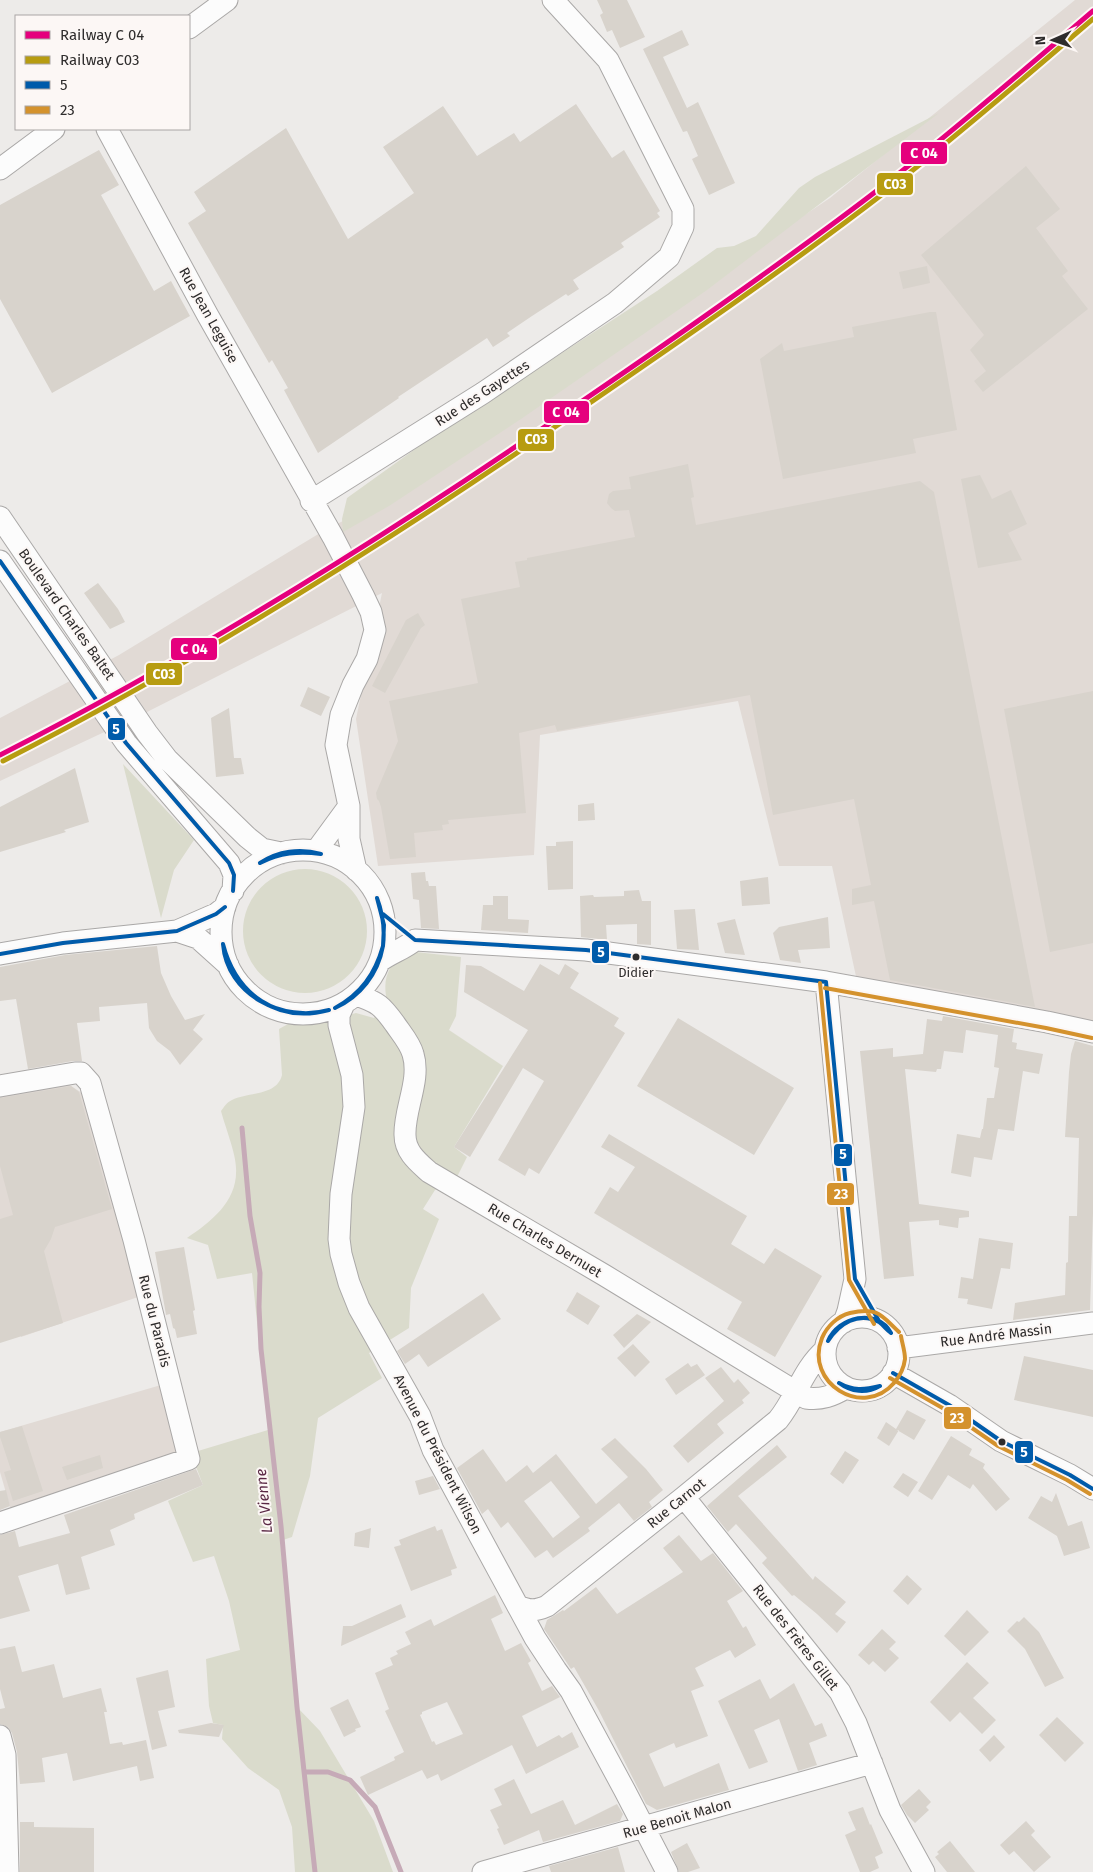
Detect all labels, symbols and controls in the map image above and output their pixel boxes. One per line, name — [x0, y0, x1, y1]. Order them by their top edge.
legend — [15, 15, 190, 130]
north arrow — [1028, 15, 1078, 65]
text: Railway C 04 — [60, 26, 144, 44]
text: N — [1032, 35, 1049, 45]
text: Railway C03 — [60, 51, 139, 69]
text: 5 — [60, 76, 68, 94]
text: 23 — [60, 101, 75, 119]
line badge: C 04 — [900, 141, 948, 165]
text: C 04 — [910, 145, 938, 162]
line badge: C03 — [876, 172, 914, 196]
text: C03 — [883, 176, 907, 193]
street label: Rue Jean Leguise — [175, 264, 242, 366]
street label: Rue des Gayettes — [432, 356, 533, 430]
line badge: C 04 — [543, 400, 590, 424]
text: C 04 — [552, 404, 580, 421]
line badge: C03 — [517, 428, 555, 452]
text: C03 — [524, 431, 548, 448]
street label: Boulevard Charles Baltet — [15, 545, 119, 684]
line badge: C 04 — [170, 637, 218, 661]
text: C 04 — [180, 641, 208, 658]
line badge: C03 — [145, 662, 183, 686]
text: C03 — [152, 666, 176, 683]
line badge: 5 — [107, 717, 126, 741]
text: 5 — [112, 721, 120, 738]
line badge: 5 — [591, 940, 610, 964]
text: 5 — [597, 944, 605, 961]
marker: Didier — [631, 952, 641, 962]
place label: Didier — [618, 965, 654, 980]
line badge: 5 — [833, 1143, 853, 1167]
text: 5 — [839, 1146, 847, 1163]
line badge: 23 — [826, 1182, 855, 1206]
text: 23 — [834, 1186, 848, 1203]
street label: Rue Charles Dernuet — [485, 1200, 606, 1282]
street label: Rue du Paradis — [135, 1273, 174, 1369]
street label: Rue André Massin — [939, 1320, 1053, 1351]
street label: Avenue du Président Wilson — [390, 1372, 485, 1537]
line badge: 23 — [943, 1406, 972, 1430]
text: 23 — [950, 1410, 964, 1427]
unlabelled marker — [997, 1437, 1007, 1447]
line badge: 5 — [1014, 1440, 1034, 1464]
text: 5 — [1020, 1444, 1028, 1461]
water label: La Vienne — [252, 1468, 276, 1534]
street label: Rue Carnot — [644, 1474, 710, 1532]
street label: Rue des Frères Gillet — [749, 1581, 843, 1694]
street label: Rue Benoit Malon — [621, 1795, 733, 1842]

